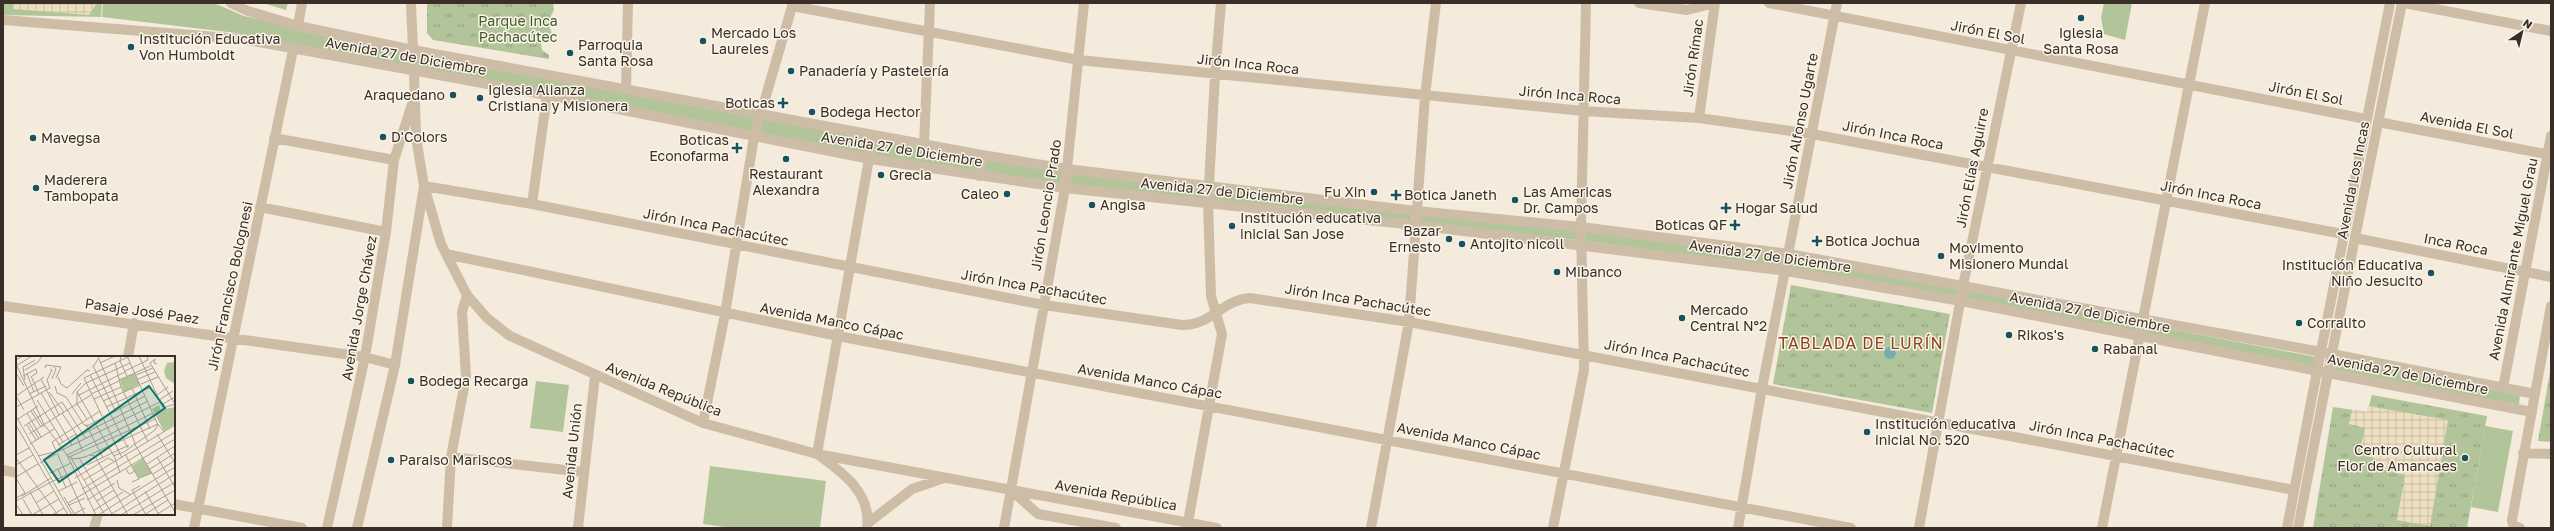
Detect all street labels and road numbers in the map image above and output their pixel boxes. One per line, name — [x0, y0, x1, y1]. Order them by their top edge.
street label: Jirón El Sol — [1949, 16, 2027, 47]
street label: Jirón Rímac — [1679, 17, 1706, 98]
street label: Avenida 27 de Diciembre — [324, 33, 488, 78]
street label: Jirón Inca Roca — [1196, 50, 1300, 77]
street label: Jirón Alfonso Ugarte — [1778, 51, 1821, 190]
street label: Jirón El Sol — [2267, 77, 2345, 108]
street label: Jirón Inca Roca — [1518, 82, 1622, 107]
street label: Jirón Elías Aguirre — [1952, 106, 1991, 229]
street label: Avenida El Sol — [2419, 107, 2515, 142]
street label: Jirón Inca Roca — [1841, 116, 1945, 153]
street label: Avenida Los Incas — [2333, 120, 2372, 240]
street label: Avenida 27 de Diciembre — [820, 127, 984, 170]
street label: Jirón Leoncio Prado — [1027, 138, 1064, 272]
street label: Avenida Almirante Miguel Grau — [2485, 156, 2540, 362]
street label: Avenida 27 de Diciembre — [1140, 174, 1304, 207]
street label: Jirón Inca Roca — [2159, 176, 2263, 213]
street label: Jirón Francisco Bolognesi — [203, 200, 256, 372]
street label: Jirón Inca Pachacútec — [642, 204, 791, 249]
street label: Inca Roca — [2422, 229, 2490, 258]
street label: Avenida Jorge Chávez — [337, 234, 380, 382]
street label: Avenida 27 de Diciembre — [1688, 236, 1852, 275]
street label: Jirón Inca Pachacútec — [960, 265, 1109, 308]
street label: Jirón Inca Pachacútec — [1284, 280, 1433, 320]
street label: Avenida 27 de Diciembre — [2008, 288, 2172, 335]
street label: Pasaje José Paez — [84, 294, 200, 327]
street label: Avenida Manco Cápac — [759, 298, 906, 343]
street label: Jirón Inca Pachacútec — [1603, 335, 1752, 380]
street label: Avenida 27 de Diciembre — [2326, 350, 2490, 397]
street label: Avenida República — [604, 358, 725, 420]
street label: Avenida Manco Cápac — [1077, 359, 1224, 402]
street label: Avenida Unión — [558, 402, 585, 500]
street label: Jirón Inca Pachacútec — [2028, 416, 2177, 461]
street label: Avenida Manco Cápac — [1396, 418, 1543, 463]
street label: Avenida República — [1054, 475, 1178, 514]

